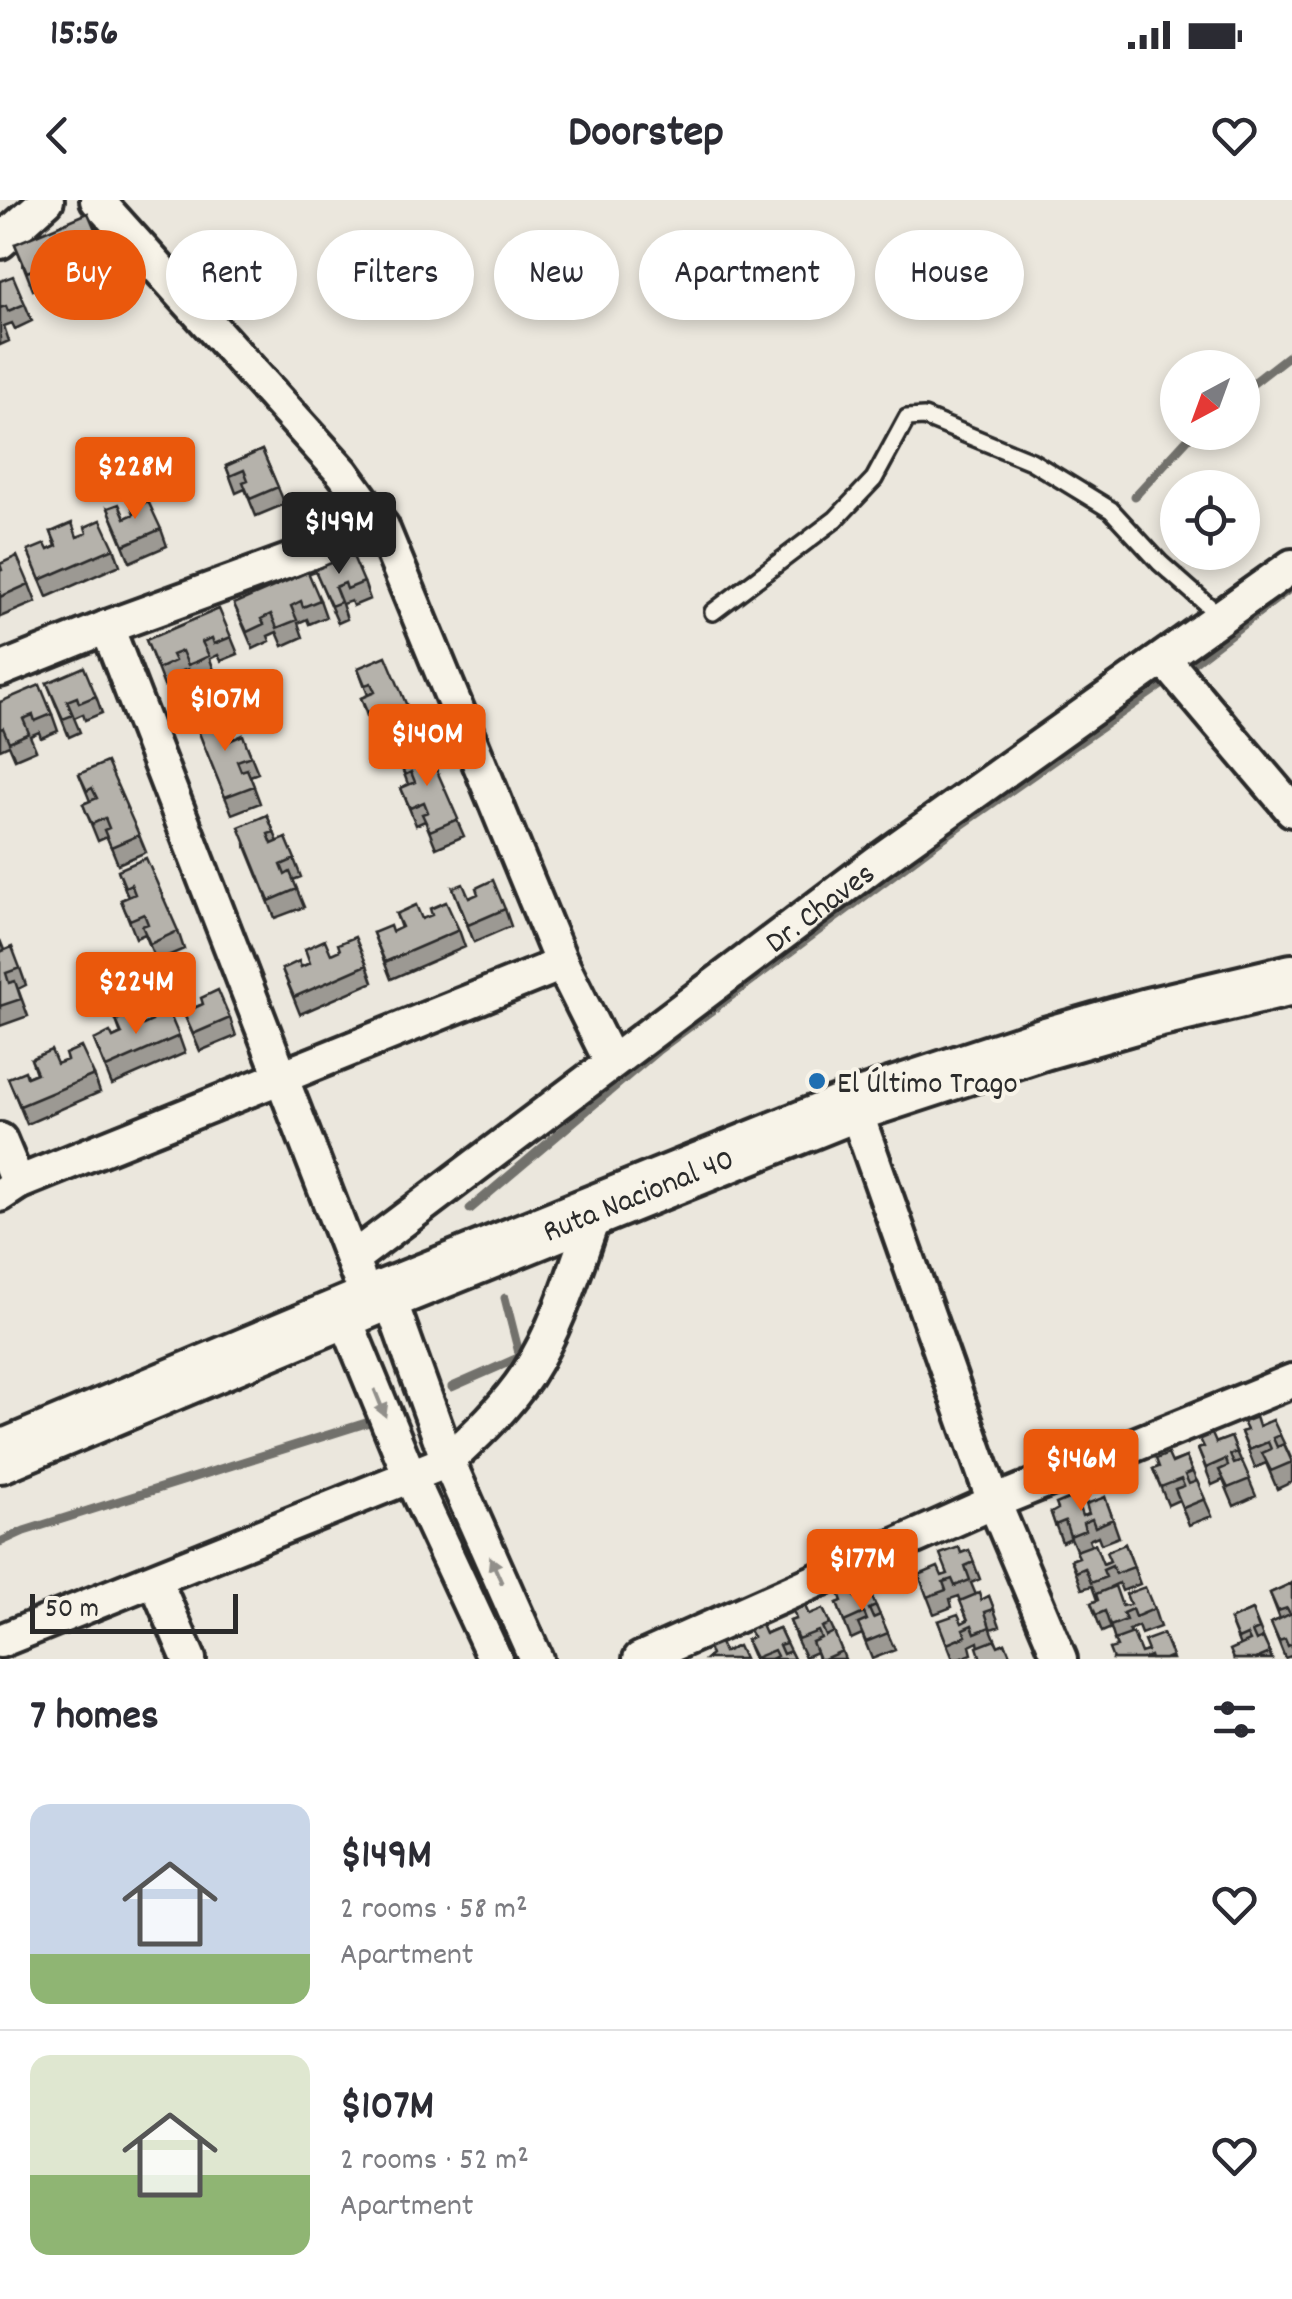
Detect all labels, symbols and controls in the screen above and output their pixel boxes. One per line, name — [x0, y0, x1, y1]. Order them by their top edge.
text: 15:56 — [50, 8, 118, 63]
text: Doorstep — [568, 103, 724, 167]
icon: back — [30, 108, 85, 163]
icon: heart — [1207, 108, 1262, 163]
chip: Buy — [30, 230, 146, 320]
chip: Rent — [166, 230, 297, 320]
chip: Filters — [317, 230, 474, 320]
chip: New — [494, 230, 619, 320]
chip: Apartment — [639, 230, 855, 320]
chip: House — [875, 230, 1024, 320]
north arrow — [1160, 350, 1260, 450]
map controls — [1160, 350, 1260, 570]
pin: $228M — [65, 437, 205, 522]
text: $228M — [97, 446, 173, 492]
button: locate — [1160, 470, 1260, 570]
pin: $149M — [269, 492, 409, 577]
text: $149M — [304, 501, 374, 547]
pin: $107M — [155, 669, 295, 754]
text: $107M — [189, 678, 261, 724]
pin: $140M — [357, 704, 497, 789]
text: $140M — [391, 713, 463, 759]
street label: Dr. Chaves — [757, 854, 886, 967]
pin: $224M — [66, 952, 206, 1037]
text: $224M — [98, 961, 174, 1007]
place label: El Último Trago — [837, 1063, 1018, 1109]
marker: El Último Trago — [806, 1070, 828, 1092]
street label: Ruta Nacional 40 — [537, 1139, 742, 1257]
one-way arrow — [372, 1388, 388, 1418]
pin: $146M — [1011, 1429, 1151, 1514]
text: $146M — [1046, 1438, 1116, 1484]
pin: $177M — [792, 1529, 932, 1614]
text: $177M — [829, 1538, 895, 1584]
one-way arrow — [488, 1555, 504, 1585]
scale bar — [30, 1589, 238, 1634]
text: 50 m — [45, 1591, 99, 1631]
text: 7 homes — [30, 1689, 159, 1749]
icon: filters — [1207, 1692, 1262, 1747]
text: $149M — [340, 1828, 432, 1888]
icon: home — [110, 1844, 230, 1964]
icon: heart — [1207, 1877, 1262, 1932]
text: 2 rooms · 58 m² — [340, 1888, 528, 1934]
text: Apartment — [340, 1934, 474, 1980]
text: $107M — [340, 2079, 434, 2139]
icon: home — [110, 2095, 230, 2215]
icon: heart — [1207, 2128, 1262, 2183]
text: 2 rooms · 52 m² — [340, 2139, 529, 2185]
text: Apartment — [340, 2185, 474, 2231]

